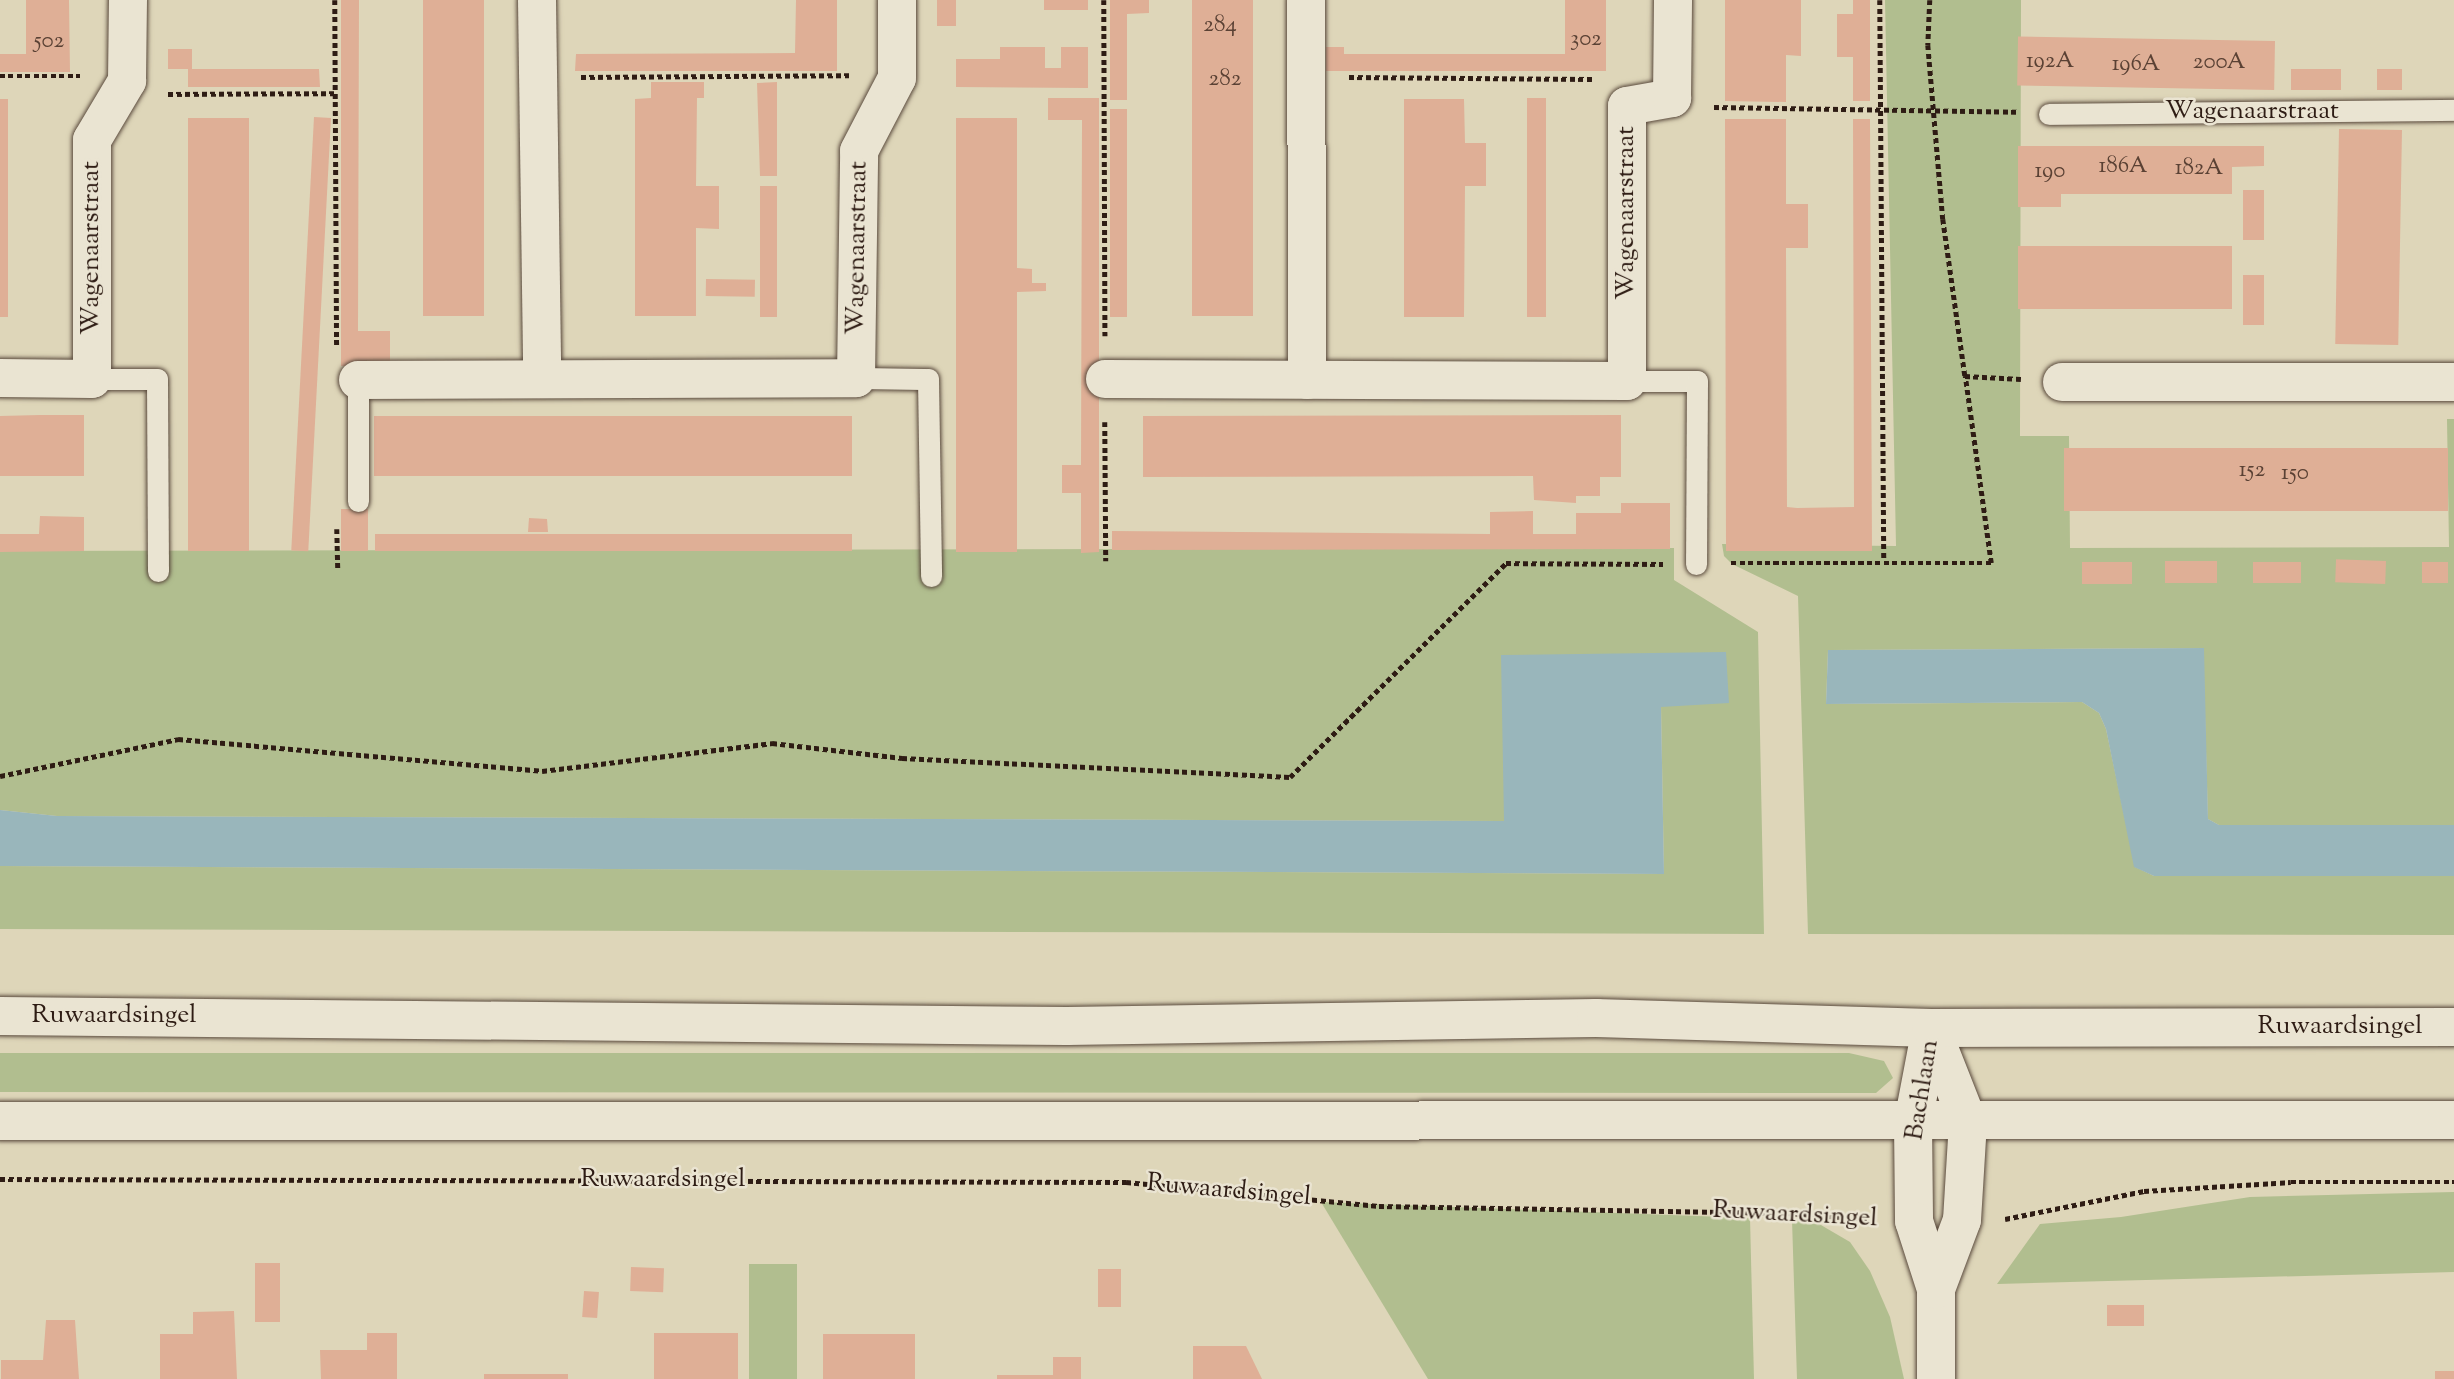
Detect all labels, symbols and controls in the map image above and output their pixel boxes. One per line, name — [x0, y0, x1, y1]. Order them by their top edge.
house number: 284 — [1203, 12, 1237, 40]
house number: 302 — [1570, 26, 1602, 54]
house number: 502 — [34, 28, 64, 56]
house number: 192A — [2026, 48, 2074, 76]
house number: 200A — [2193, 49, 2245, 77]
house number: 196A — [2112, 51, 2160, 79]
house number: 282 — [1209, 66, 1241, 94]
street label: Wagenaarstraat — [2165, 96, 2339, 128]
street label: Wagenaarstraat — [1611, 126, 1643, 300]
house number: 186A — [2099, 153, 2147, 181]
house number: 182A — [2175, 155, 2223, 183]
house number: 190 — [2035, 158, 2065, 186]
street label: Wagenaarstraat — [76, 161, 108, 335]
street label: Wagenaarstraat — [841, 161, 875, 335]
house number: 152 — [2239, 457, 2265, 485]
house number: 150 — [2281, 460, 2309, 488]
street label: Ruwaardsingel — [32, 1000, 196, 1032]
street label: Ruwaardsingel — [2258, 1011, 2422, 1043]
street label: Bachlaan — [1900, 1037, 1946, 1143]
street label: Ruwaardsingel — [581, 1164, 745, 1196]
street label: Ruwaardsingel — [1146, 1168, 1312, 1214]
street label: Ruwaardsingel — [1712, 1195, 1878, 1235]

